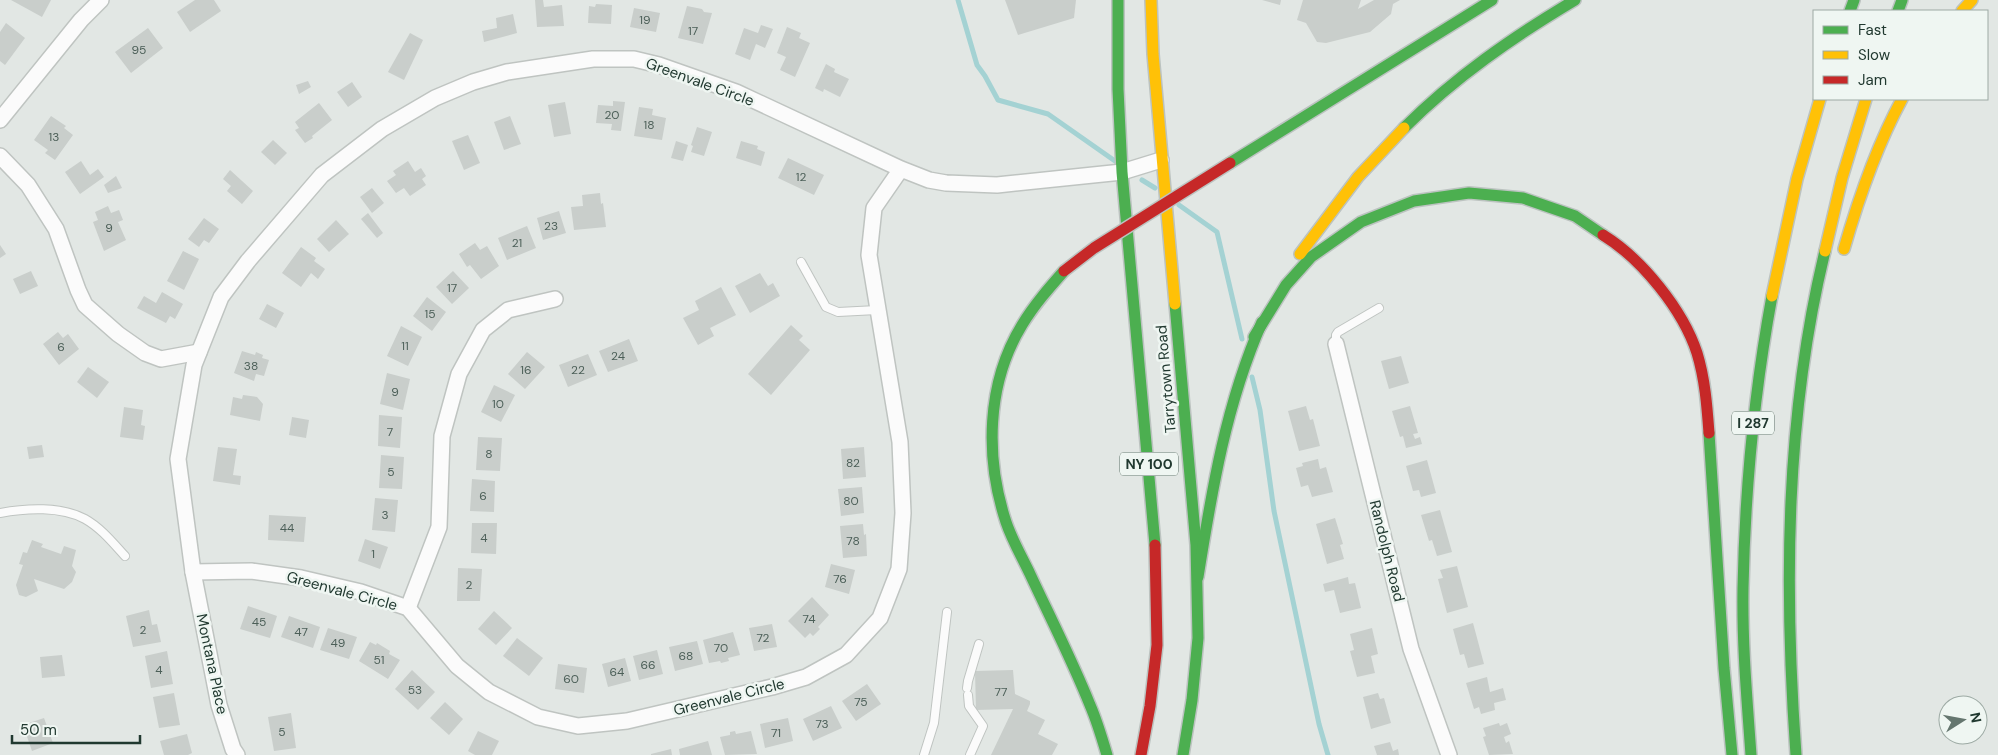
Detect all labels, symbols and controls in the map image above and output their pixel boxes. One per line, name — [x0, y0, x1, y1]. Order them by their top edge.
legend — [1813, 10, 1988, 100]
house number: 19 — [639, 12, 651, 28]
text: Fast — [1858, 20, 1887, 40]
house number: 17 — [688, 23, 698, 39]
house number: 95 — [132, 42, 146, 58]
text: Slow — [1858, 45, 1891, 65]
street label: Greenvale Circle — [643, 53, 757, 111]
text: Jam — [1858, 70, 1887, 90]
house number: 20 — [604, 107, 620, 123]
house number: 18 — [643, 117, 655, 133]
house number: 13 — [49, 129, 59, 145]
house number: 12 — [796, 169, 806, 185]
house number: 23 — [544, 218, 558, 234]
house number: 9 — [105, 220, 113, 236]
house number: 21 — [512, 235, 522, 251]
house number: 17 — [447, 280, 457, 296]
house number: 15 — [424, 306, 436, 322]
street label: Tarrytown Road — [1151, 324, 1181, 434]
house number: 11 — [401, 338, 409, 354]
house number: 6 — [57, 339, 65, 355]
house number: 24 — [611, 348, 625, 364]
house number: 38 — [244, 358, 258, 374]
house number: 16 — [520, 362, 532, 378]
house number: 22 — [571, 362, 585, 378]
house number: 9 — [391, 384, 399, 400]
house number: 10 — [492, 396, 504, 412]
road number: I 287 — [1732, 412, 1774, 434]
house number: 7 — [387, 424, 393, 440]
house number: 8 — [485, 446, 493, 462]
road number: NY 100 — [1120, 452, 1178, 476]
house number: 82 — [846, 455, 860, 471]
house number: 5 — [387, 464, 395, 480]
house number: 6 — [479, 488, 487, 504]
house number: 80 — [843, 493, 859, 509]
street label: Randolph Road — [1365, 498, 1409, 604]
house number: 3 — [381, 507, 389, 523]
house number: 44 — [280, 520, 294, 536]
house number: 4 — [480, 530, 488, 546]
house number: 78 — [846, 533, 860, 549]
house number: 1 — [371, 546, 375, 562]
street label: Greenvale Circle — [284, 567, 400, 615]
house number: 76 — [833, 571, 847, 587]
house number: 2 — [466, 577, 473, 593]
house number: 74 — [803, 611, 815, 627]
street label: Montana Place — [192, 612, 232, 716]
house number: 45 — [252, 614, 266, 630]
house number: 2 — [140, 622, 147, 638]
house number: 47 — [294, 624, 308, 640]
house number: 72 — [756, 630, 770, 646]
house number: 49 — [331, 635, 345, 651]
house number: 70 — [714, 640, 728, 656]
house number: 68 — [679, 648, 693, 664]
house number: 51 — [373, 652, 385, 668]
house number: 66 — [640, 657, 656, 673]
house number: 4 — [155, 662, 163, 678]
house number: 64 — [610, 664, 624, 680]
house number: 60 — [563, 671, 579, 687]
street label: Greenvale Circle — [671, 674, 787, 720]
house number: 53 — [408, 682, 422, 698]
house number: 77 — [995, 684, 1007, 700]
house number: 75 — [854, 694, 868, 710]
north arrow — [1938, 695, 1988, 745]
text: N — [1966, 711, 1986, 724]
scale bar — [12, 712, 140, 744]
house number: 73 — [815, 716, 829, 732]
text: 50 m — [20, 720, 57, 740]
house number: 5 — [278, 724, 286, 740]
house number: 71 — [771, 725, 781, 741]

